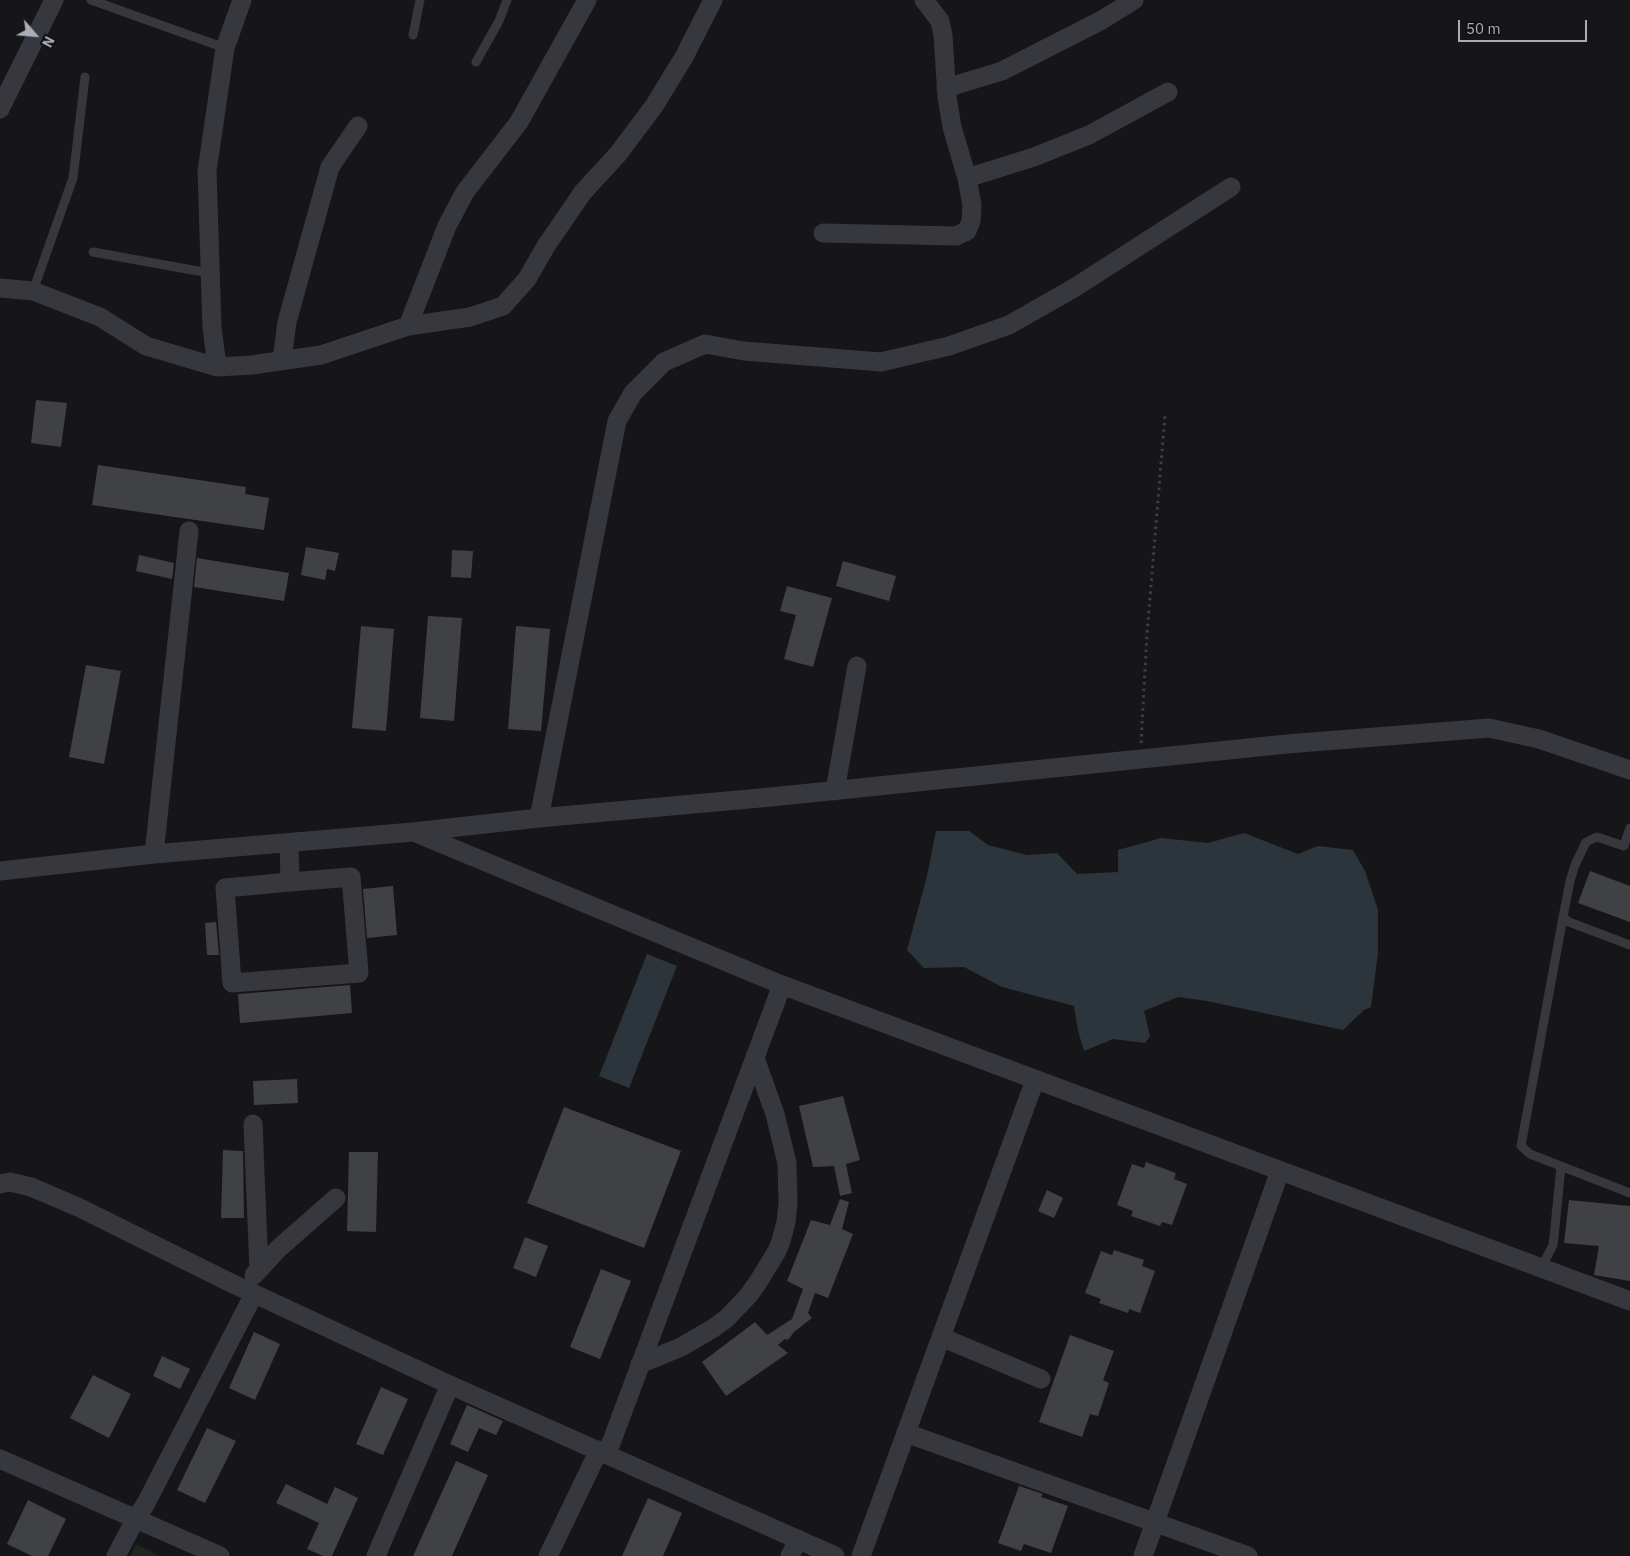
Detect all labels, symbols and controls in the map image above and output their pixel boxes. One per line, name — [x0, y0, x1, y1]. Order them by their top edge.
north arrow — [10, 10, 60, 60]
scale bar — [1460, 10, 1589, 42]
text: 50 m — [1466, 19, 1501, 38]
text: N — [38, 33, 59, 50]

